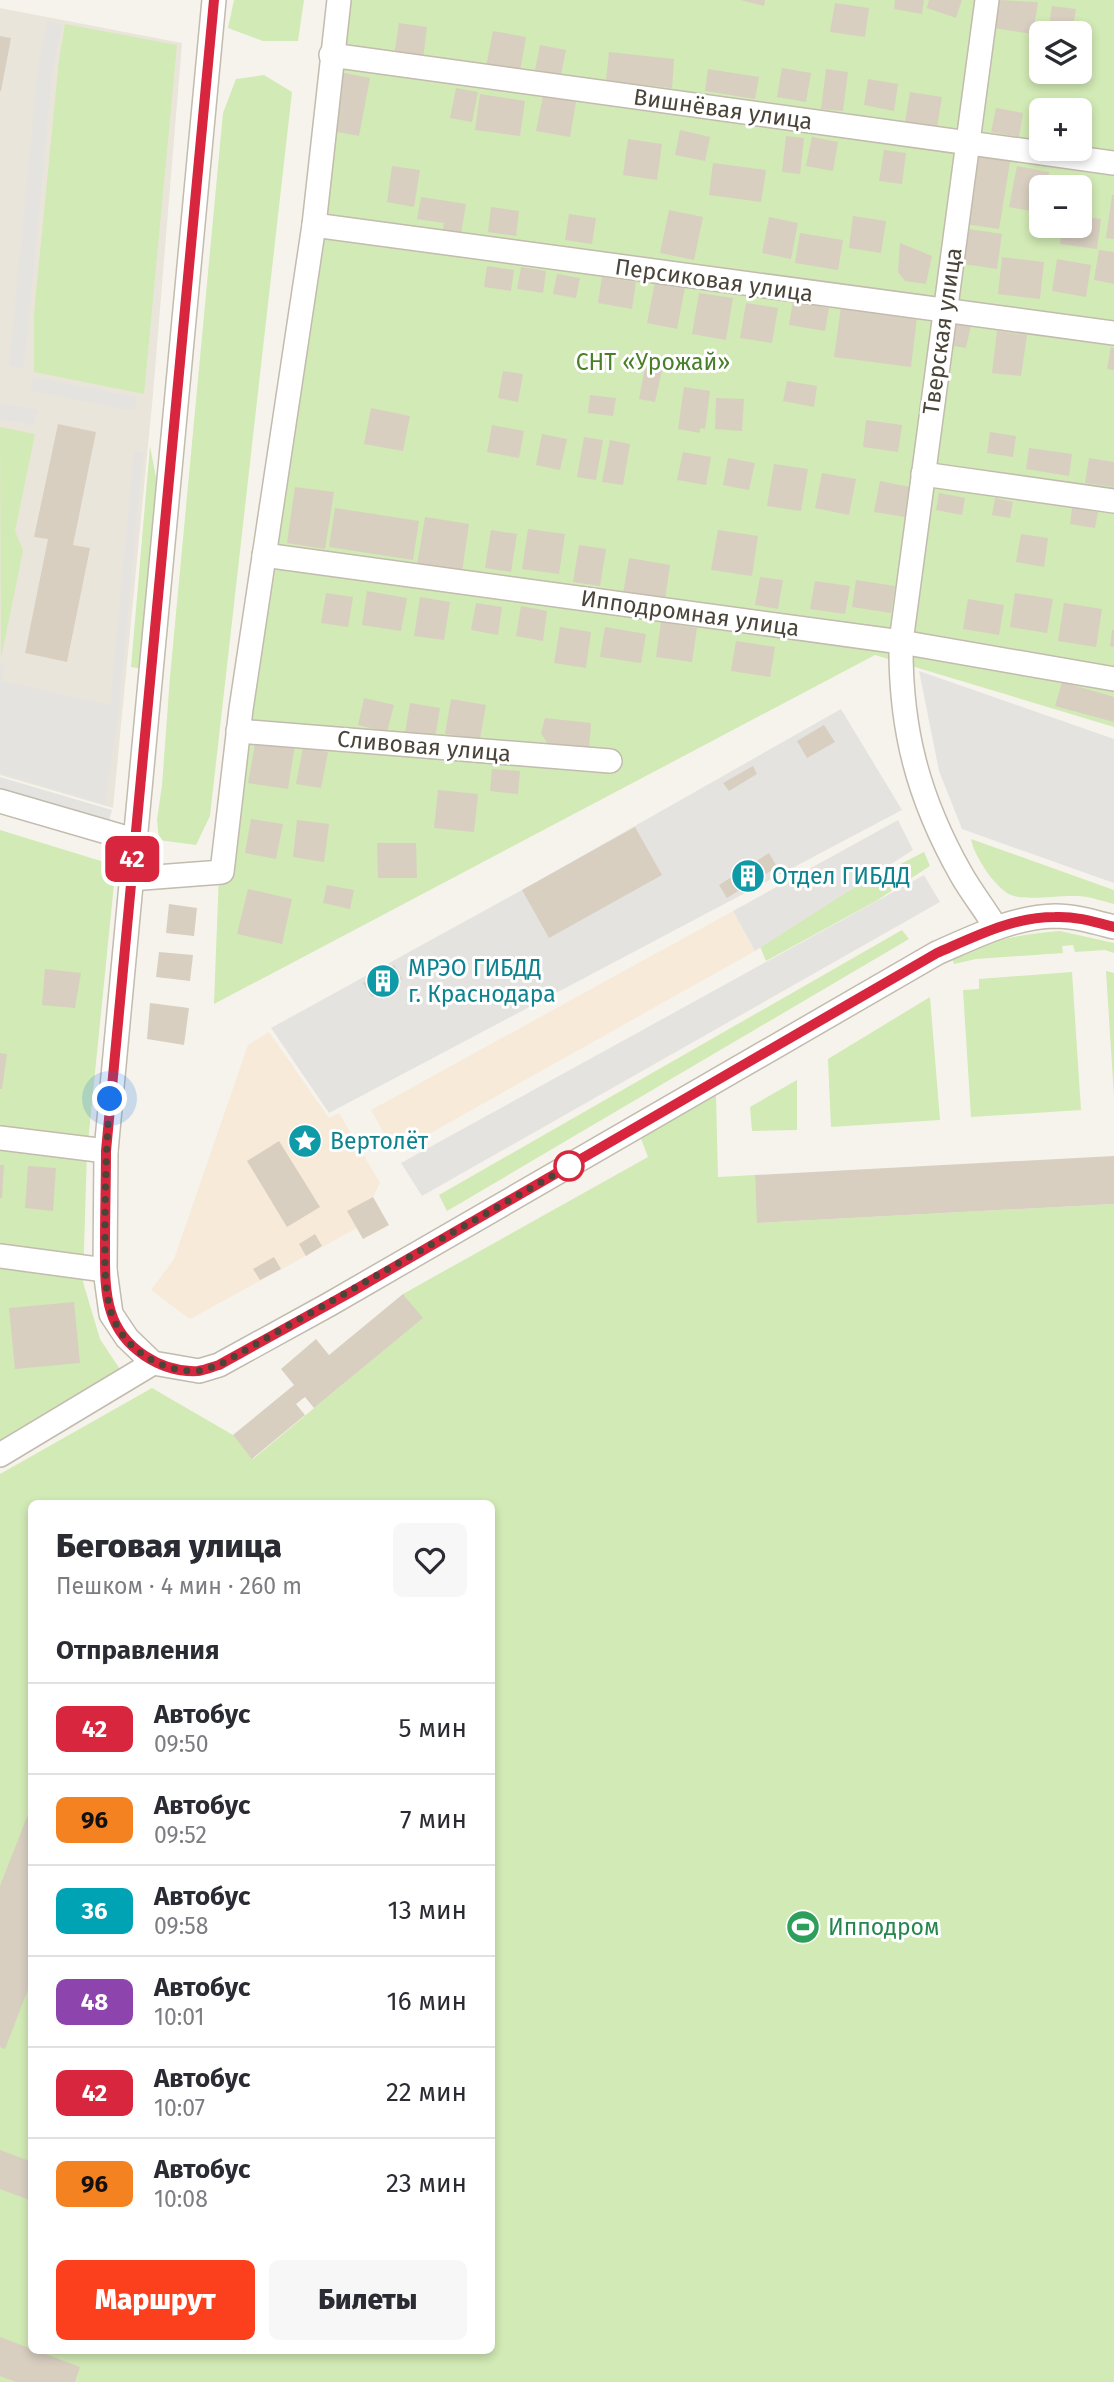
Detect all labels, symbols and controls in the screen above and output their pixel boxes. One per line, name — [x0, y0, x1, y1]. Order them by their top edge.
map controls — [1029, 21, 1092, 238]
button: layers — [1029, 21, 1092, 84]
street label: Вишнёвая улица — [632, 83, 814, 135]
button: + — [1029, 98, 1092, 161]
button: − — [1029, 175, 1092, 238]
street label: Тверская улица — [916, 246, 968, 416]
street label: Персиковая улица — [613, 252, 815, 308]
park label: СНТ «Урожай» — [576, 348, 730, 376]
street label: Ипподромная улица — [579, 584, 801, 642]
street label: Сливовая улица — [336, 724, 512, 768]
line badge: 42 — [100, 836, 164, 882]
text: 42 — [119, 845, 145, 873]
building icon: Отдел ГИБДД — [729, 857, 767, 895]
place label: Отдел ГИБДД — [772, 862, 910, 890]
place label: МРЭО ГИБДД г. Краснодара — [408, 954, 556, 1008]
building icon: МРЭО ГИБДД г. Краснодара — [364, 962, 402, 1000]
your location — [92, 1081, 127, 1116]
place icon: Вертолёт — [286, 1122, 324, 1160]
place label: Вертолёт — [330, 1127, 429, 1155]
unlabelled marker — [554, 1151, 584, 1181]
button: heart — [393, 1523, 467, 1597]
text: Беговая улица — [56, 1526, 282, 1566]
text: Пешком · 4 мин · 260 m — [56, 1572, 302, 1600]
text: Отправления — [56, 1635, 219, 1666]
text: Автобус — [154, 1699, 251, 1730]
text: 5 мин — [399, 1713, 467, 1744]
text: 42 — [82, 1715, 107, 1743]
text: 09:50 — [154, 1730, 209, 1758]
text: Автобус — [154, 1790, 251, 1821]
text: 7 мин — [400, 1804, 467, 1835]
text: 96 — [81, 1806, 108, 1834]
text: 09:52 — [154, 1821, 207, 1849]
text: Автобус — [154, 1881, 251, 1912]
text: 13 мин — [387, 1895, 467, 1926]
text: 36 — [81, 1897, 108, 1925]
sports icon: Ипподром — [784, 1908, 822, 1946]
text: 09:58 — [154, 1912, 209, 1940]
place label: Ипподром — [828, 1913, 939, 1941]
text: Автобус — [154, 1972, 251, 2003]
text: 16 мин — [387, 1986, 467, 2017]
text: 48 — [81, 1988, 108, 2016]
text: 10:01 — [154, 2003, 205, 2031]
text: Автобус — [154, 2063, 251, 2094]
text: 22 мин — [386, 2077, 467, 2108]
text: 42 — [82, 2079, 107, 2107]
text: 10:07 — [154, 2094, 205, 2122]
text: Автобус — [154, 2154, 251, 2185]
text: 23 мин — [386, 2168, 467, 2199]
text: 96 — [81, 2170, 108, 2198]
text: 10:08 — [154, 2185, 208, 2213]
button: Маршрут — [56, 2260, 255, 2340]
button: Билеты — [269, 2260, 467, 2340]

